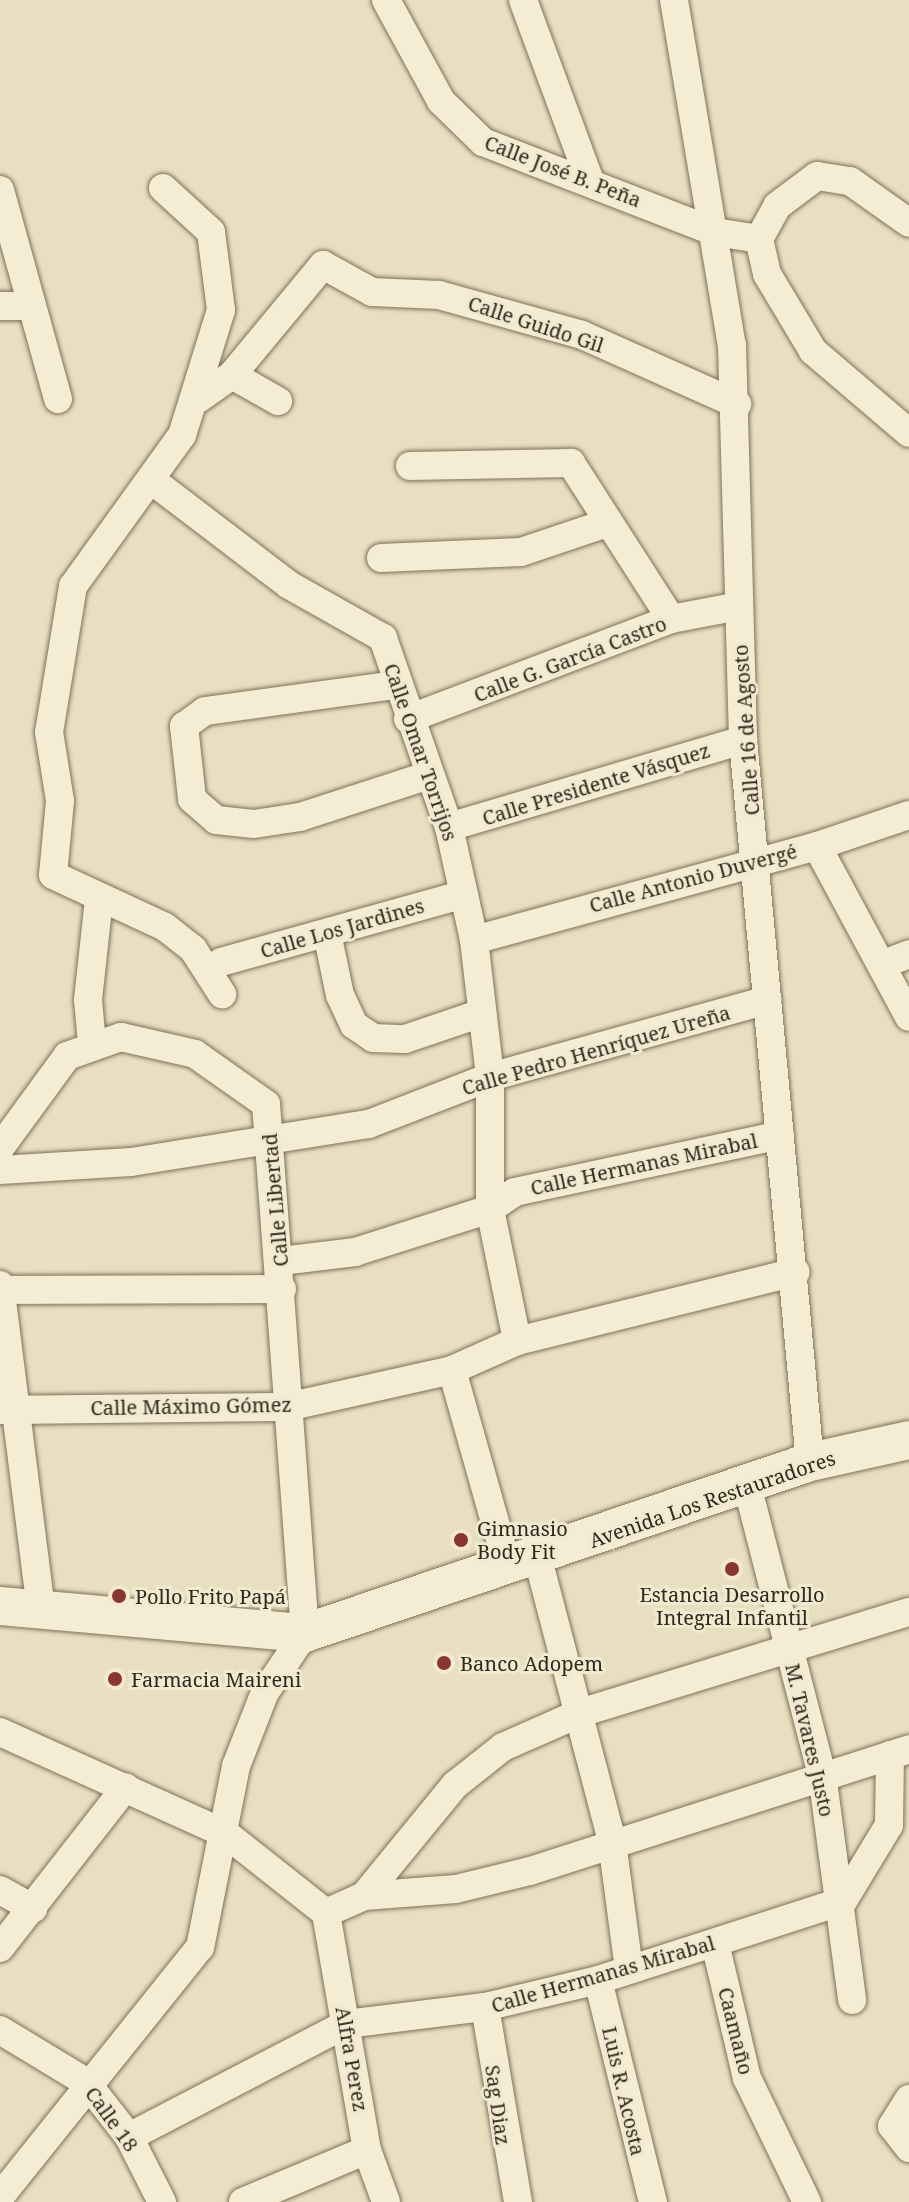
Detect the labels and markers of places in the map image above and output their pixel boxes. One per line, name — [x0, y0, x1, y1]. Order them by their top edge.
place label: Gimnasio Body Fit — [477, 1516, 568, 1563]
marker: Gimnasio Body Fit — [452, 1531, 470, 1549]
marker: Estancia Desarrollo Integral Infantil — [723, 1560, 741, 1578]
place label: Estancia Desarrollo Integral Infantil — [639, 1582, 825, 1629]
place label: Pollo Frito Papá — [135, 1584, 286, 1608]
marker: Pollo Frito Papá — [110, 1587, 128, 1605]
place label: Banco Adopem — [460, 1651, 603, 1675]
marker: Banco Adopem — [435, 1654, 453, 1672]
place label: Farmacia Maireni — [131, 1667, 301, 1691]
marker: Farmacia Maireni — [106, 1670, 124, 1688]

